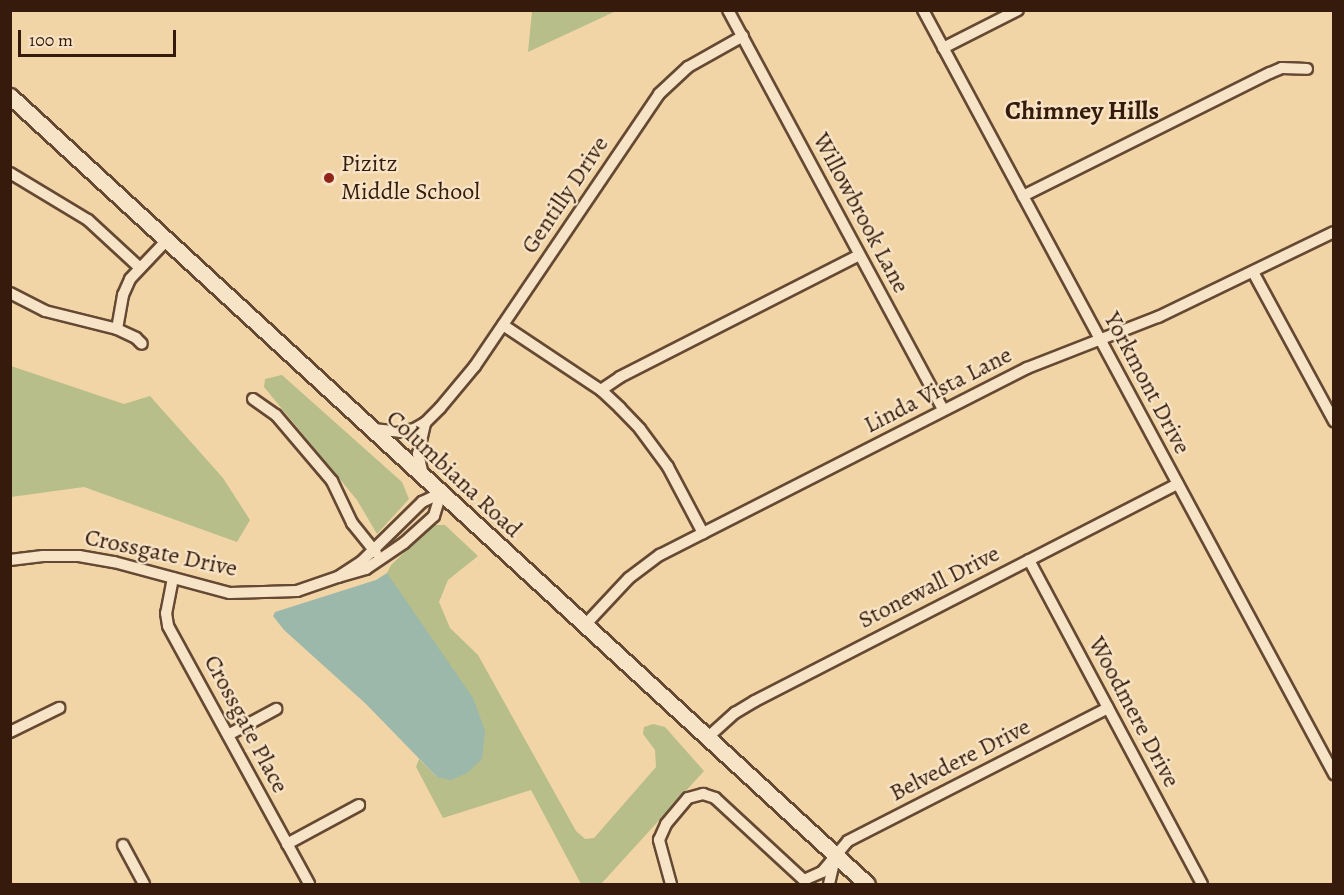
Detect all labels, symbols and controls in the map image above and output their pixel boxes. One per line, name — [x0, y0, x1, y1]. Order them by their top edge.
scale bar — [21, 18, 178, 56]
text: 100 m — [29, 28, 73, 52]
district label: Chimney Hills — [1005, 95, 1159, 127]
street label: Willowbrook Lane — [807, 128, 915, 298]
street label: Gentilly Drive — [515, 131, 615, 259]
place label: Pizitz Middle School — [341, 150, 480, 206]
marker: Pizitz Middle School — [322, 171, 336, 185]
street label: Yorkmont Drive — [1098, 307, 1196, 459]
street label: Linda Vista Lane — [859, 340, 1017, 440]
street label: Columbiana Road — [380, 404, 528, 544]
street label: Crossgate Drive — [82, 523, 240, 583]
street label: Stonewall Drive — [854, 539, 1004, 635]
street label: Woodmere Drive — [1082, 632, 1186, 792]
street label: Crossgate Place — [198, 650, 294, 798]
street label: Belvedere Drive — [885, 712, 1035, 808]

